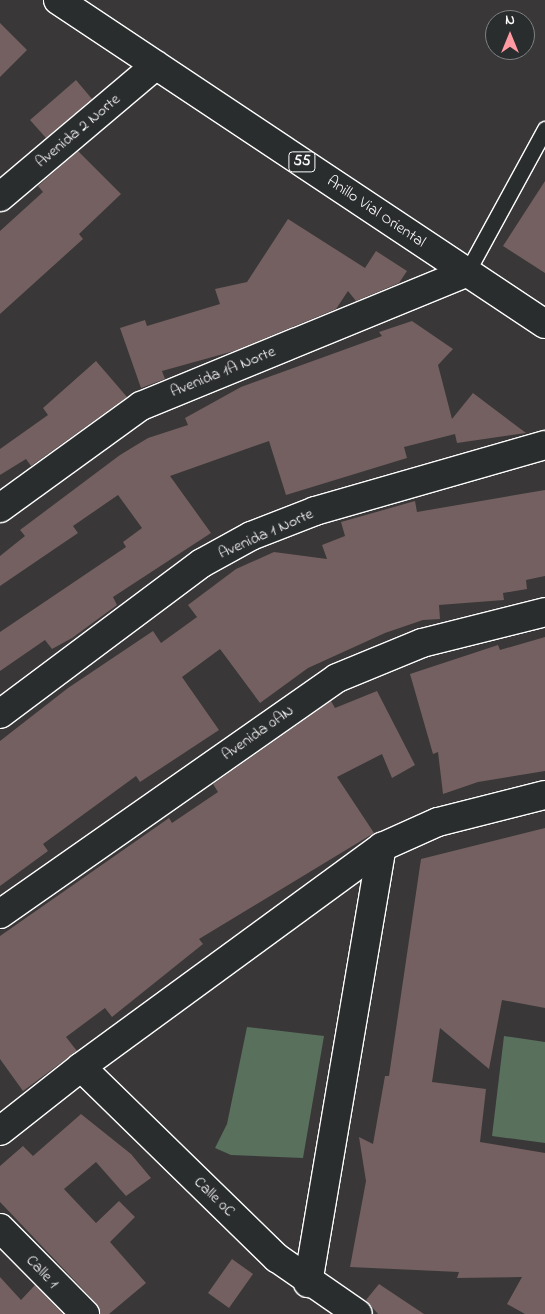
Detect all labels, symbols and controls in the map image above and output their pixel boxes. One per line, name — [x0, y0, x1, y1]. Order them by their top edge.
north arrow — [485, 10, 535, 60]
text: N — [505, 10, 515, 31]
street label: Avenida 2 Norte — [32, 90, 124, 172]
road number: 55 — [288, 150, 316, 174]
street label: Anillo Vial Oriental — [323, 172, 429, 252]
street label: Avenida 1A Norte — [168, 342, 278, 402]
street label: Avenida 1 Norte — [216, 505, 316, 563]
street label: Avenida 0AN — [218, 701, 298, 765]
street label: Calle 0C — [189, 1173, 239, 1221]
street label: Calle 1 — [22, 1251, 62, 1293]

